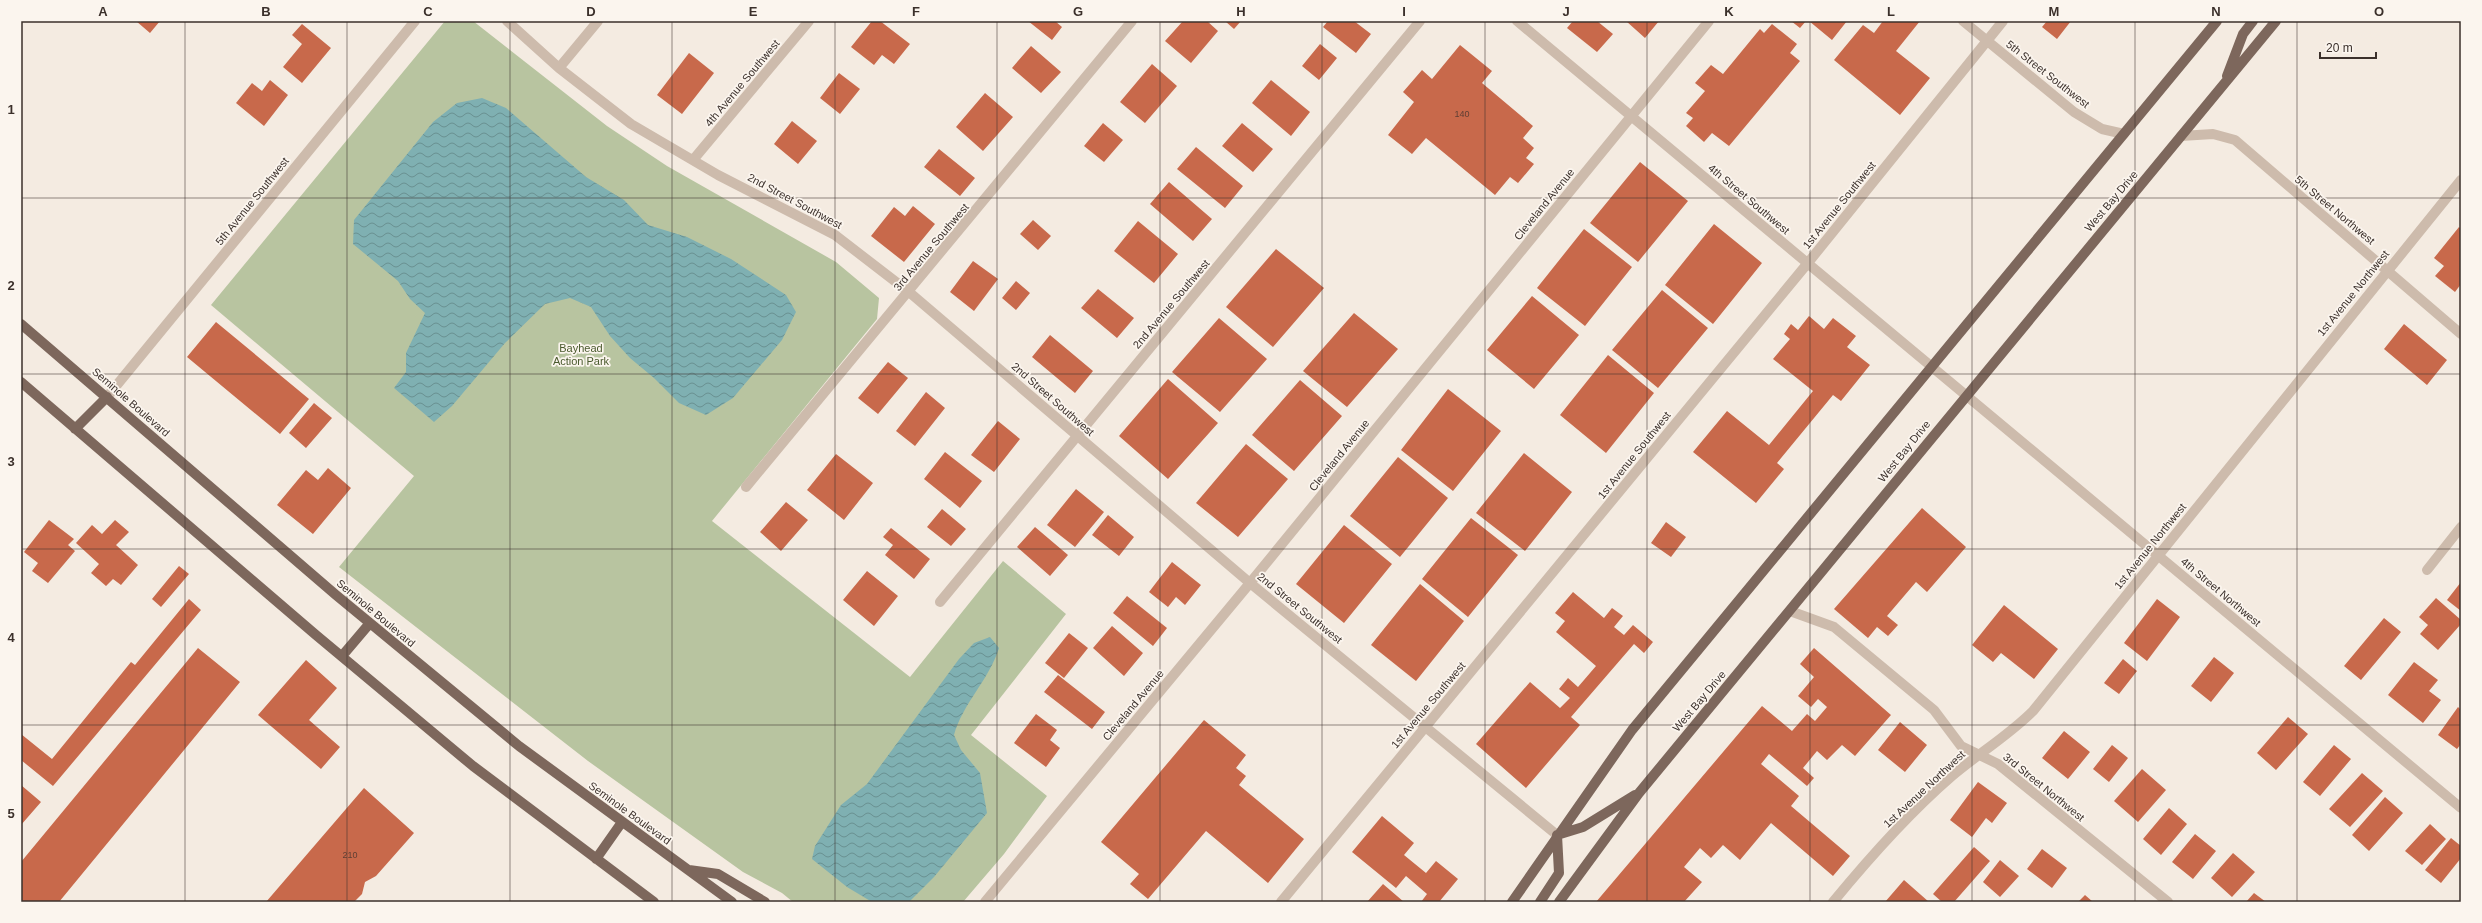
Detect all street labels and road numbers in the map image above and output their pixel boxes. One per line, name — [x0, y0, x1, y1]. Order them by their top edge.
street label: 4th Avenue Southwest — [702, 37, 782, 129]
street label: 5th Street Southwest — [2004, 38, 2092, 110]
street label: 5th Avenue Southwest — [213, 155, 291, 247]
street label: 1st Avenue Southwest — [1800, 159, 1878, 251]
street label: 4th Street Southwest — [1706, 162, 1792, 236]
street label: Cleveland Avenue — [1511, 166, 1577, 242]
street label: West Bay Drive — [2082, 168, 2140, 234]
street label: 2nd Street Southwest — [746, 171, 844, 231]
street label: 5th Street Northwest — [2293, 173, 2377, 247]
street label: 3rd Avenue Southwest — [891, 201, 971, 293]
street label: 1st Avenue Northwest — [2315, 248, 2391, 338]
street label: 2nd Avenue Southwest — [1130, 257, 1212, 351]
street label: 2nd Street Southwest — [1009, 360, 1097, 438]
street label: Seminole Boulevard — [90, 365, 172, 439]
street label: 1st Avenue Southwest — [1595, 409, 1673, 501]
street label: Cleveland Avenue — [1306, 417, 1372, 493]
street label: West Bay Drive — [1876, 418, 1932, 484]
street label: 1st Avenue Northwest — [2112, 501, 2188, 591]
street label: 4th Street Northwest — [2179, 555, 2263, 629]
street label: 2nd Street Southwest — [1255, 570, 1345, 646]
street label: Seminole Boulevard — [334, 577, 418, 649]
street label: 1st Avenue Southwest — [1388, 660, 1468, 750]
street label: Cleveland Avenue — [1100, 667, 1166, 743]
street label: West Bay Drive — [1670, 668, 1728, 734]
street label: 1st Avenue Northwest — [1881, 748, 1967, 830]
street label: 3rd Street Northwest — [2001, 751, 2087, 823]
street label: Seminole Boulevard — [587, 779, 673, 847]

